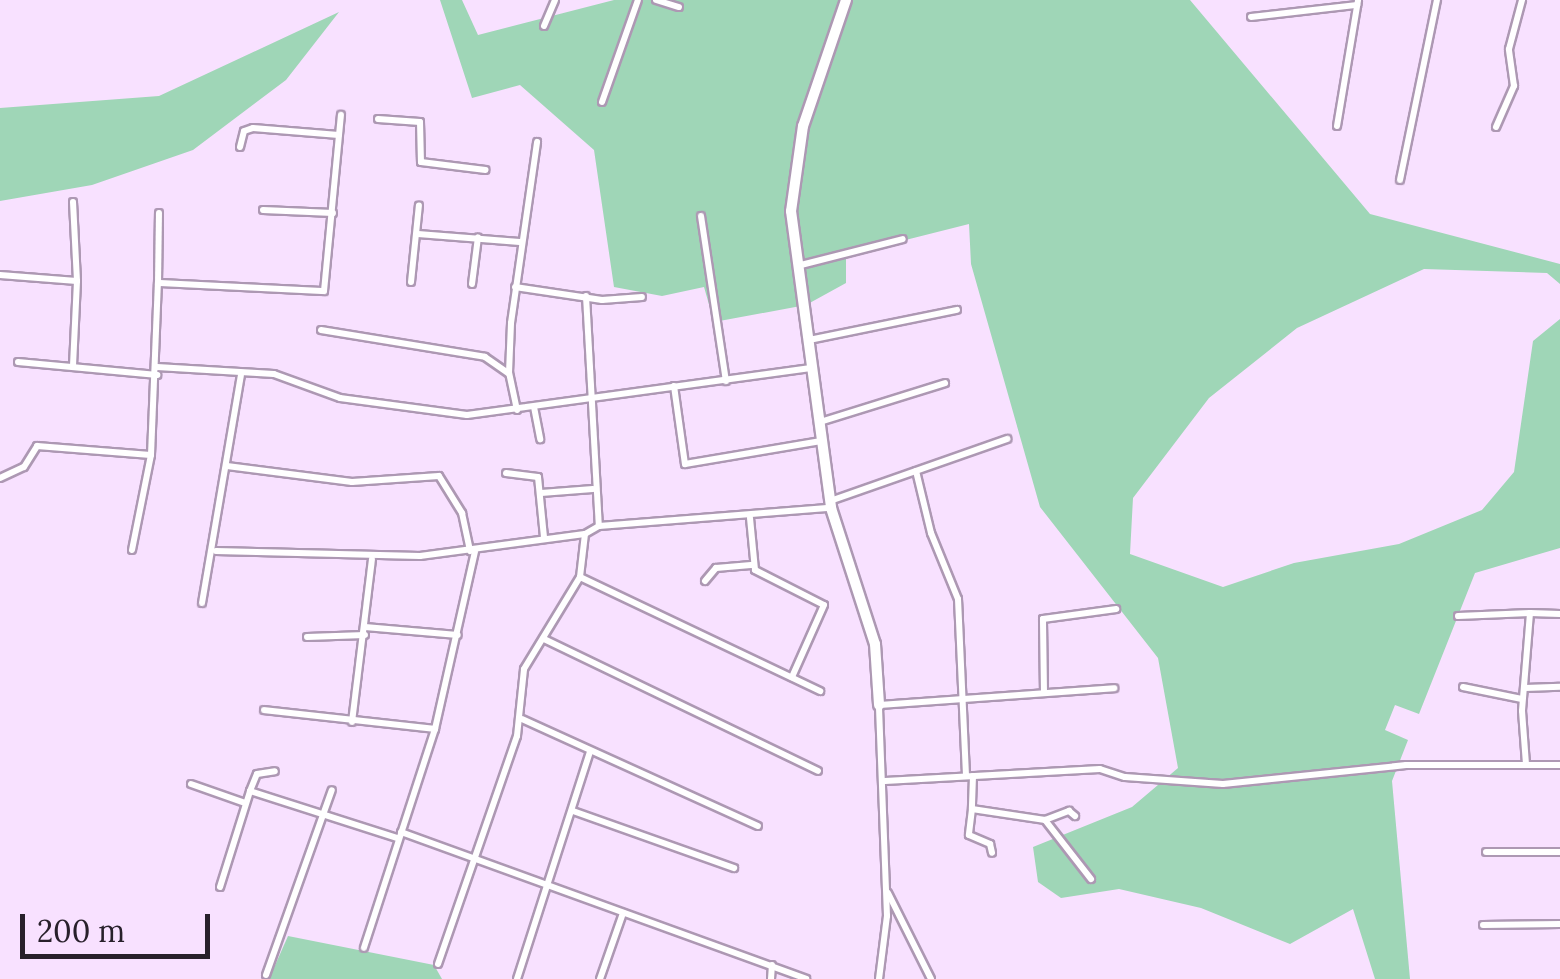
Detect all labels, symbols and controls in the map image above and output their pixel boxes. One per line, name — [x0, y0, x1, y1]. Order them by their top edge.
scale bar — [25, 894, 215, 956]
text: 200 m — [37, 912, 125, 950]

